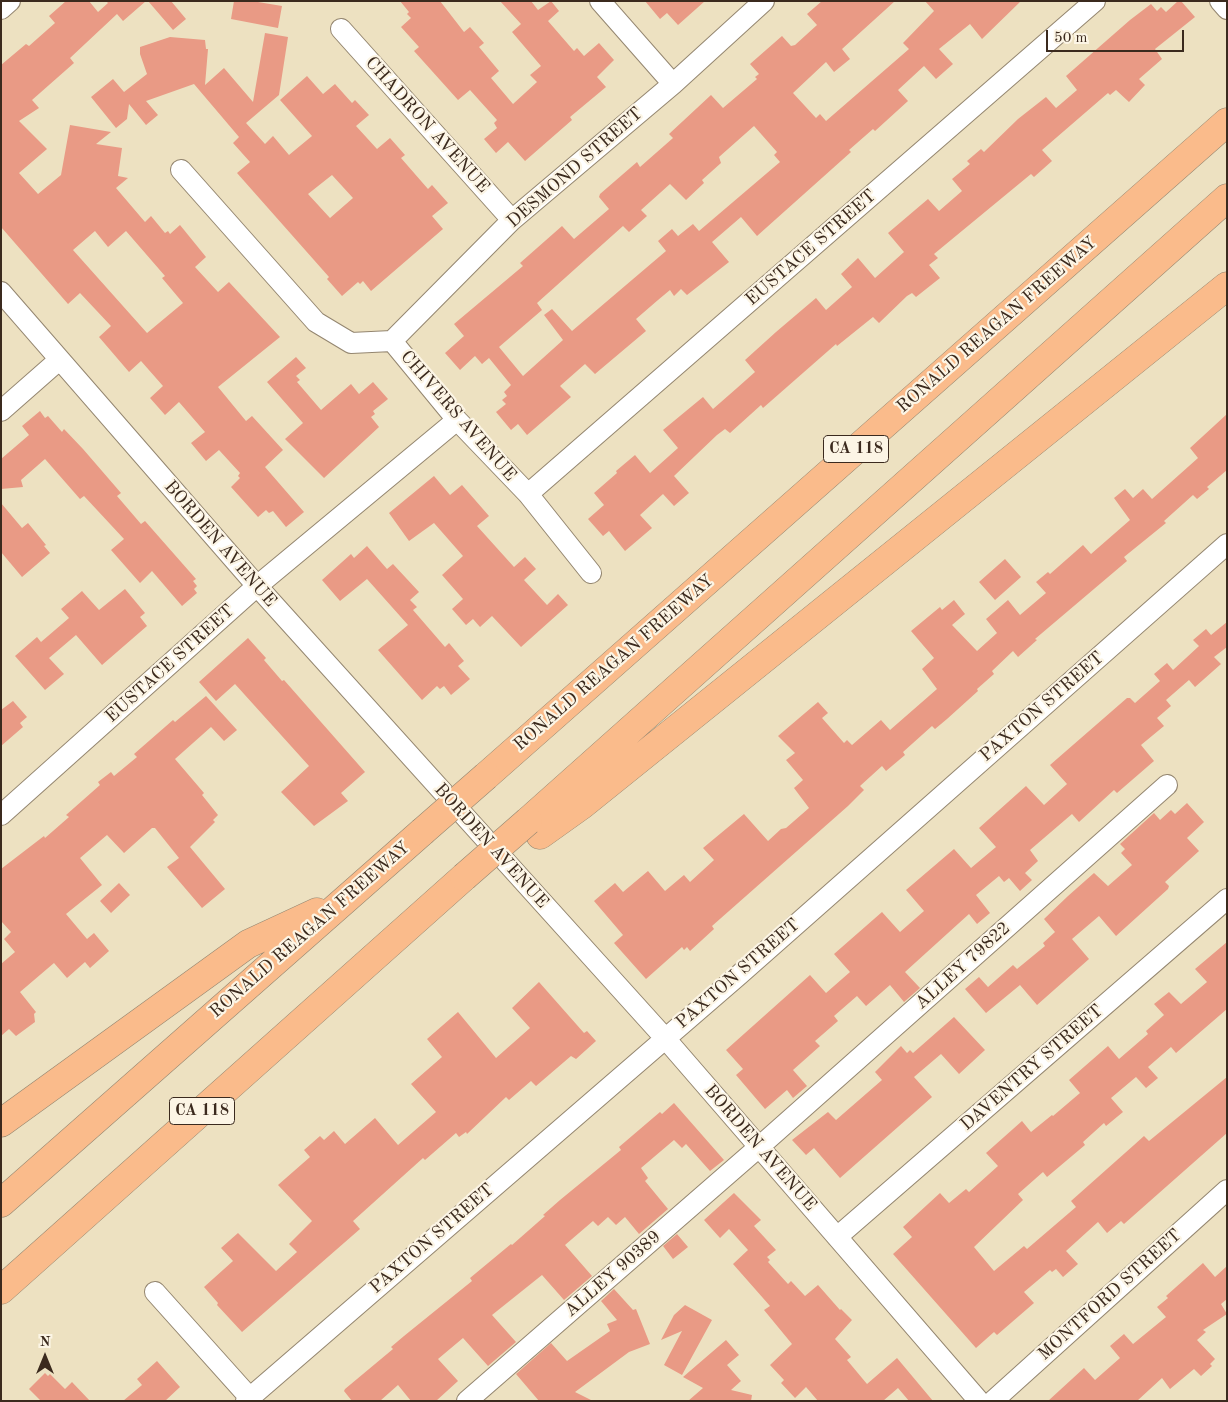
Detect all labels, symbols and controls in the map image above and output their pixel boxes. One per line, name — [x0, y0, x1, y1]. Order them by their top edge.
scale bar — [1048, 20, 1186, 52]
text: 50 m — [1054, 31, 1088, 46]
street label: CHADRON AVENUE — [360, 52, 494, 198]
street label: DESMOND STREET — [503, 103, 647, 233]
street label: EUSTACE STREET — [741, 185, 881, 311]
street label: RONALD REAGAN FREEWAY — [893, 232, 1101, 418]
street label: CHIVERS AVENUE — [395, 346, 521, 486]
road number: CA 118 — [824, 436, 888, 462]
street label: BORDEN AVENUE — [159, 476, 281, 612]
street label: RONALD REAGAN FREEWAY — [510, 570, 718, 756]
street label: EUSTACE STREET — [101, 600, 239, 728]
street label: PAXTON STREET — [976, 647, 1108, 767]
street label: BORDEN AVENUE — [429, 779, 553, 913]
street label: RONALD REAGAN FREEWAY — [206, 837, 414, 1023]
street label: PAXTON STREET — [672, 914, 804, 1034]
street label: ALLEY 79822 — [911, 918, 1015, 1014]
street label: DAVENTRY STREET — [956, 1000, 1108, 1136]
street label: BORDEN AVENUE — [699, 1080, 821, 1216]
road number: CA 118 — [170, 1098, 234, 1124]
street label: PAXTON STREET — [366, 1179, 498, 1299]
street label: MONTFORD STREET — [1034, 1225, 1186, 1365]
street label: ALLEY 90389 — [560, 1226, 666, 1322]
north arrow — [20, 1332, 70, 1382]
text: N — [40, 1335, 50, 1349]

